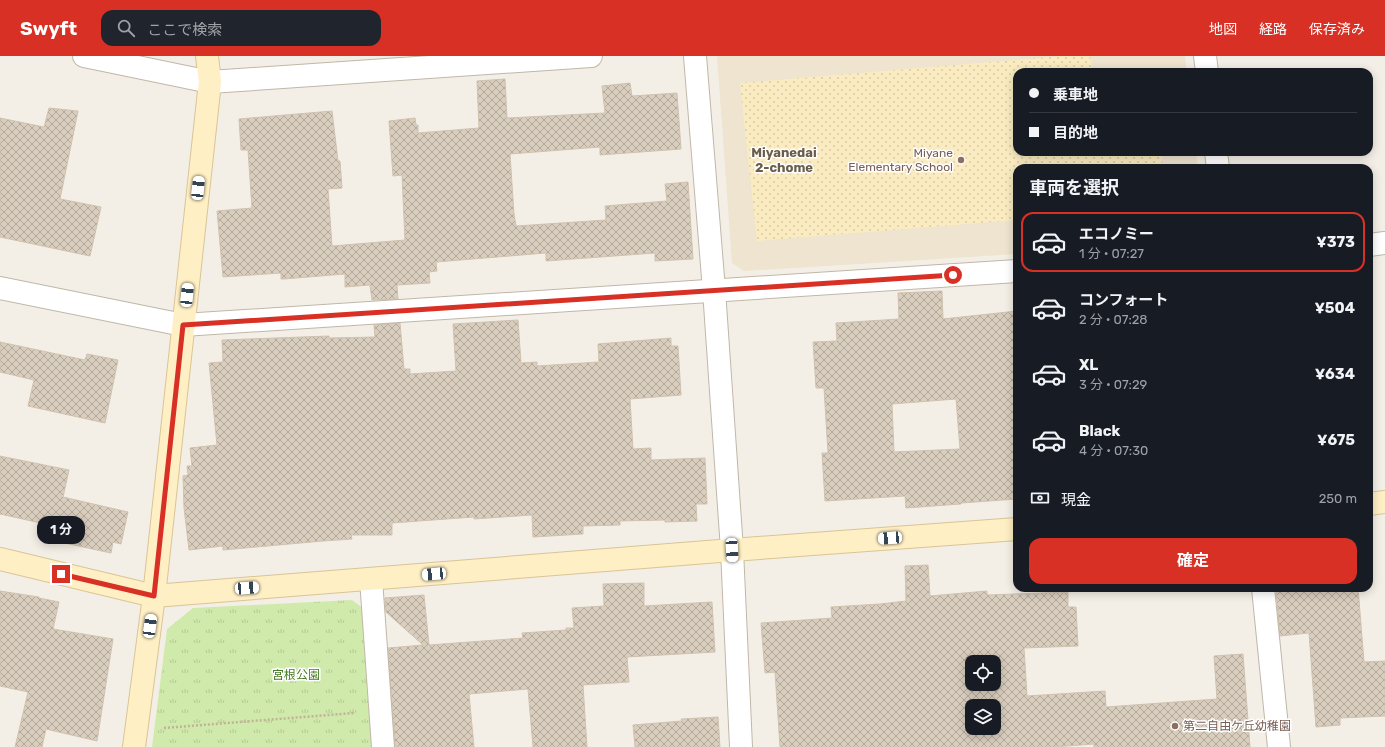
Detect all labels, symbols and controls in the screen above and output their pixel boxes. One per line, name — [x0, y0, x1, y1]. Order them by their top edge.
search box — [101, 10, 381, 46]
text: Swyft — [20, 17, 77, 40]
icon: search — [115, 17, 137, 39]
text: ここで検索 — [147, 21, 222, 39]
text: 地図 — [1209, 21, 1237, 38]
text: 経路 — [1259, 21, 1287, 38]
text: 保存済み — [1309, 21, 1365, 38]
text: 乗車地 — [1053, 86, 1098, 104]
text: 目的地 — [1053, 124, 1098, 142]
district label: Miyanedai 2-chome — [751, 145, 817, 175]
place label: Miyane Elementary School — [848, 146, 953, 174]
marker: Miyane Elementary School — [956, 155, 966, 165]
car — [191, 175, 205, 201]
text: 車両を選択 — [1029, 177, 1119, 199]
icon: car — [1031, 224, 1067, 260]
text: エコノミー — [1079, 225, 1154, 243]
text: ¥373 — [1316, 233, 1355, 251]
text: 1 分 · 07:27 — [1079, 246, 1144, 261]
route start — [944, 266, 962, 284]
car — [180, 282, 194, 308]
icon: car — [1031, 290, 1067, 326]
text: コンフォート — [1079, 291, 1169, 309]
text: ¥504 — [1315, 299, 1355, 317]
text: 2 分 · 07:28 — [1079, 312, 1148, 327]
icon: car — [1031, 356, 1067, 392]
text: XL — [1079, 356, 1098, 374]
text: ¥634 — [1315, 365, 1355, 383]
text: 3 分 · 07:29 — [1079, 377, 1147, 392]
icon: car — [1031, 422, 1067, 458]
text: Black — [1079, 422, 1120, 440]
text: ¥675 — [1317, 431, 1355, 449]
text: 4 分 · 07:30 — [1079, 443, 1148, 458]
icon: cash — [1029, 487, 1051, 509]
text: 現金 — [1061, 491, 1091, 509]
text: 250 m — [1319, 491, 1357, 506]
callout: 1 分 — [37, 516, 85, 544]
text: 1 分 — [50, 522, 72, 537]
car — [878, 531, 902, 545]
car — [725, 538, 739, 562]
button: 確定 — [1029, 538, 1357, 584]
route end — [52, 565, 70, 583]
car — [422, 567, 446, 581]
car — [235, 581, 259, 595]
car — [142, 613, 158, 639]
map controls — [965, 655, 1001, 735]
button: locate — [965, 655, 1001, 691]
park label: 宮根公園 — [272, 668, 320, 682]
button: layers — [965, 699, 1001, 735]
place label: 第二自由ケ丘幼稚園 — [1183, 719, 1291, 733]
marker: 第二自由ケ丘幼稚園 — [1170, 721, 1180, 731]

